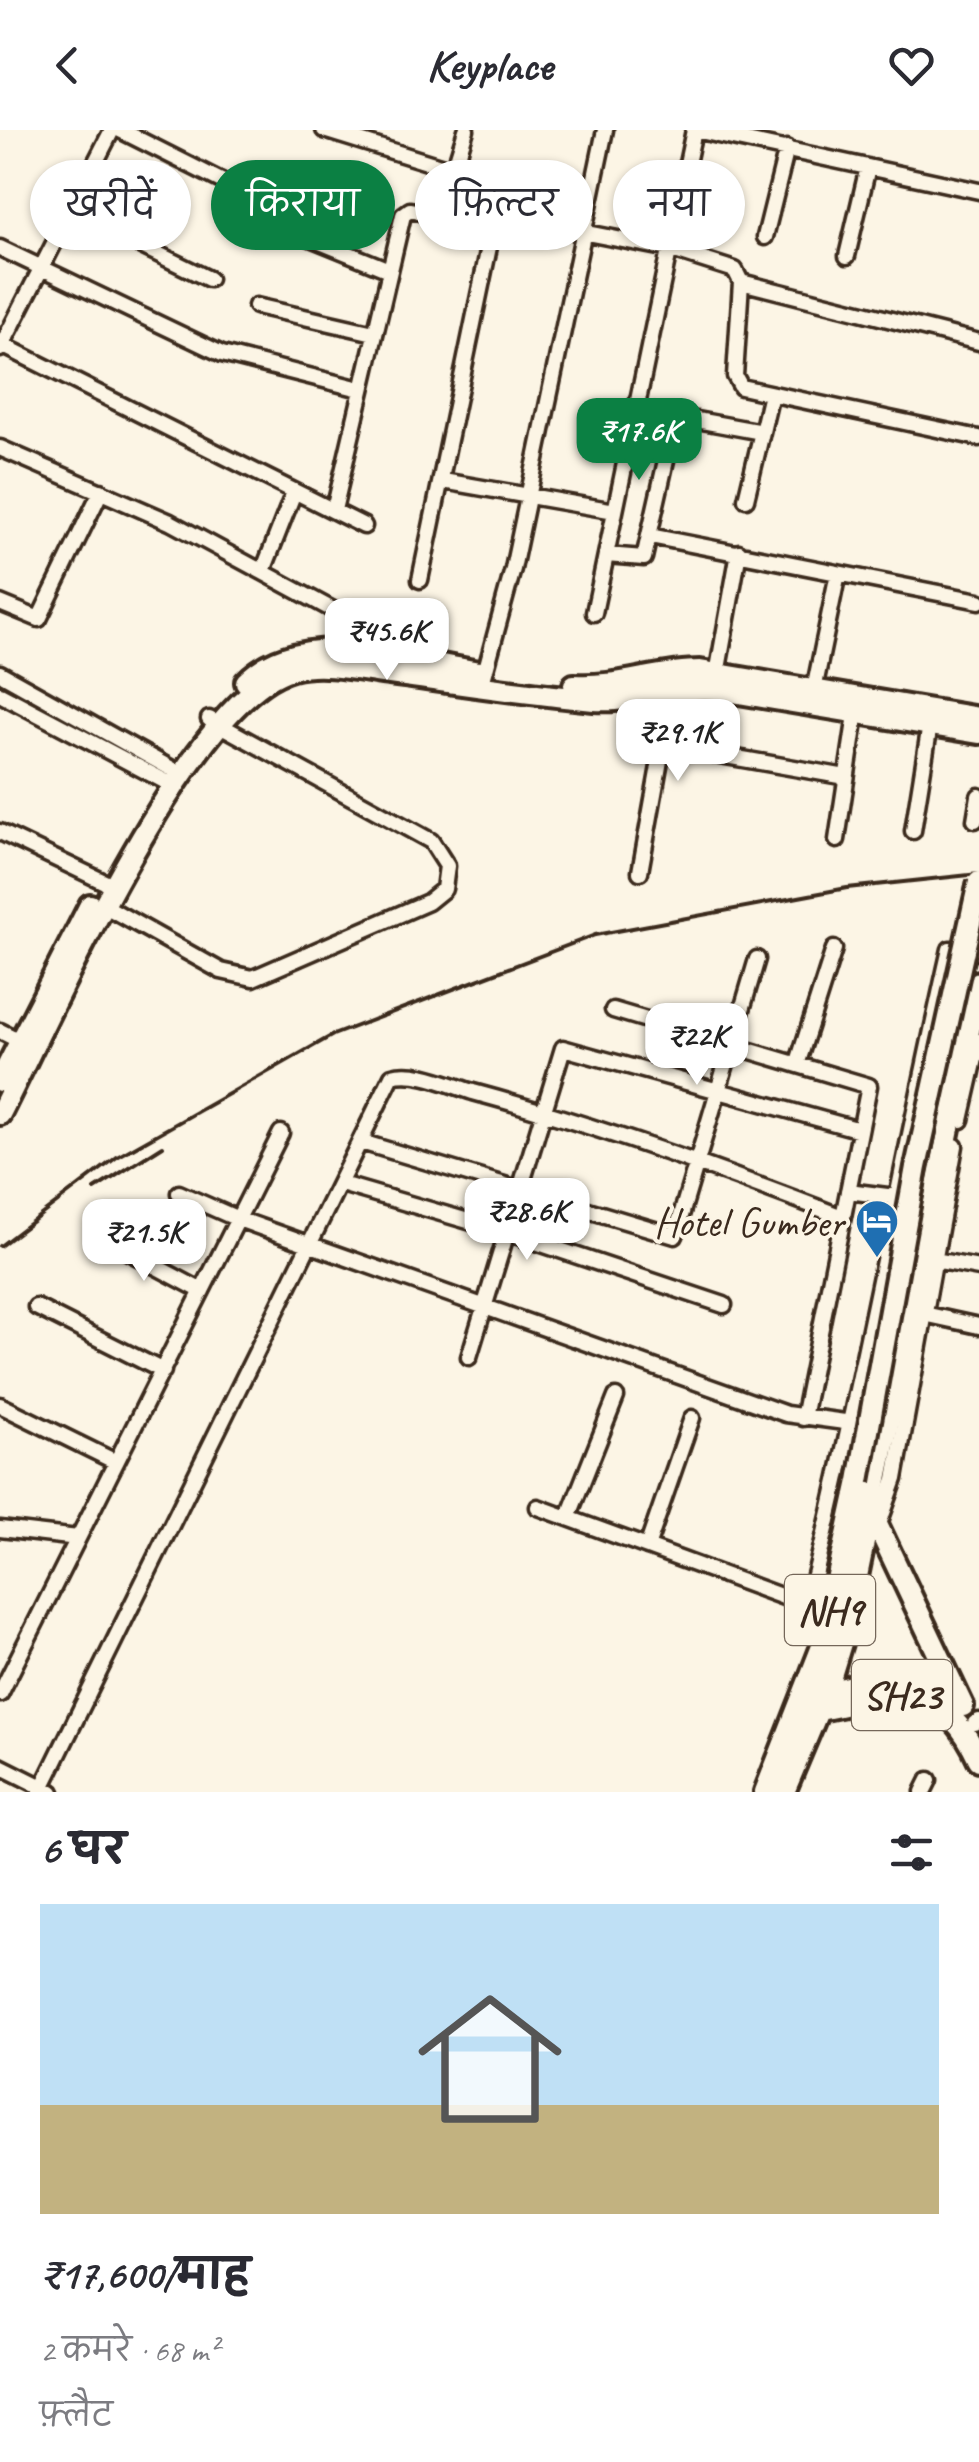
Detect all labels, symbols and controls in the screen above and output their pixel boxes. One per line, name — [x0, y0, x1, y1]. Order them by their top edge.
text: Keyplace — [426, 37, 553, 94]
icon: back — [40, 38, 95, 93]
icon: heart — [884, 38, 939, 93]
chip: खरीदें — [30, 160, 191, 250]
chip: किराया — [211, 160, 395, 250]
chip: फ़िल्टर — [415, 160, 593, 250]
chip: नया — [613, 160, 745, 250]
pin: ₹17.6K — [558, 398, 720, 483]
text: ₹17.6K — [599, 410, 679, 451]
pin: ₹45.6K — [306, 598, 468, 683]
text: ₹45.6K — [347, 610, 427, 651]
pin: ₹29.1K — [597, 699, 759, 784]
text: ₹29.1K — [638, 711, 718, 752]
pin: ₹22K — [638, 1003, 756, 1088]
text: ₹22K — [667, 1015, 727, 1056]
pin: ₹28.6K — [446, 1178, 608, 1263]
text: ₹28.6K — [487, 1190, 567, 1231]
place label: Hotel Gumber — [654, 1196, 847, 1249]
hotel icon: Hotel Gumber — [854, 1198, 900, 1259]
pin: ₹21.5K — [63, 1199, 225, 1284]
text: ₹21.5K — [104, 1211, 184, 1252]
road number: NH9 — [785, 1575, 875, 1645]
road number: SH23 — [852, 1660, 952, 1730]
text: 6 घर — [40, 1823, 126, 1876]
icon: filters — [884, 1825, 939, 1880]
icon: home — [400, 1969, 580, 2149]
text: ₹17,600/माह — [40, 2248, 250, 2301]
text: 2 कमरे · 68 m² — [40, 2330, 218, 2371]
text: फ़्लैट — [40, 2395, 113, 2436]

